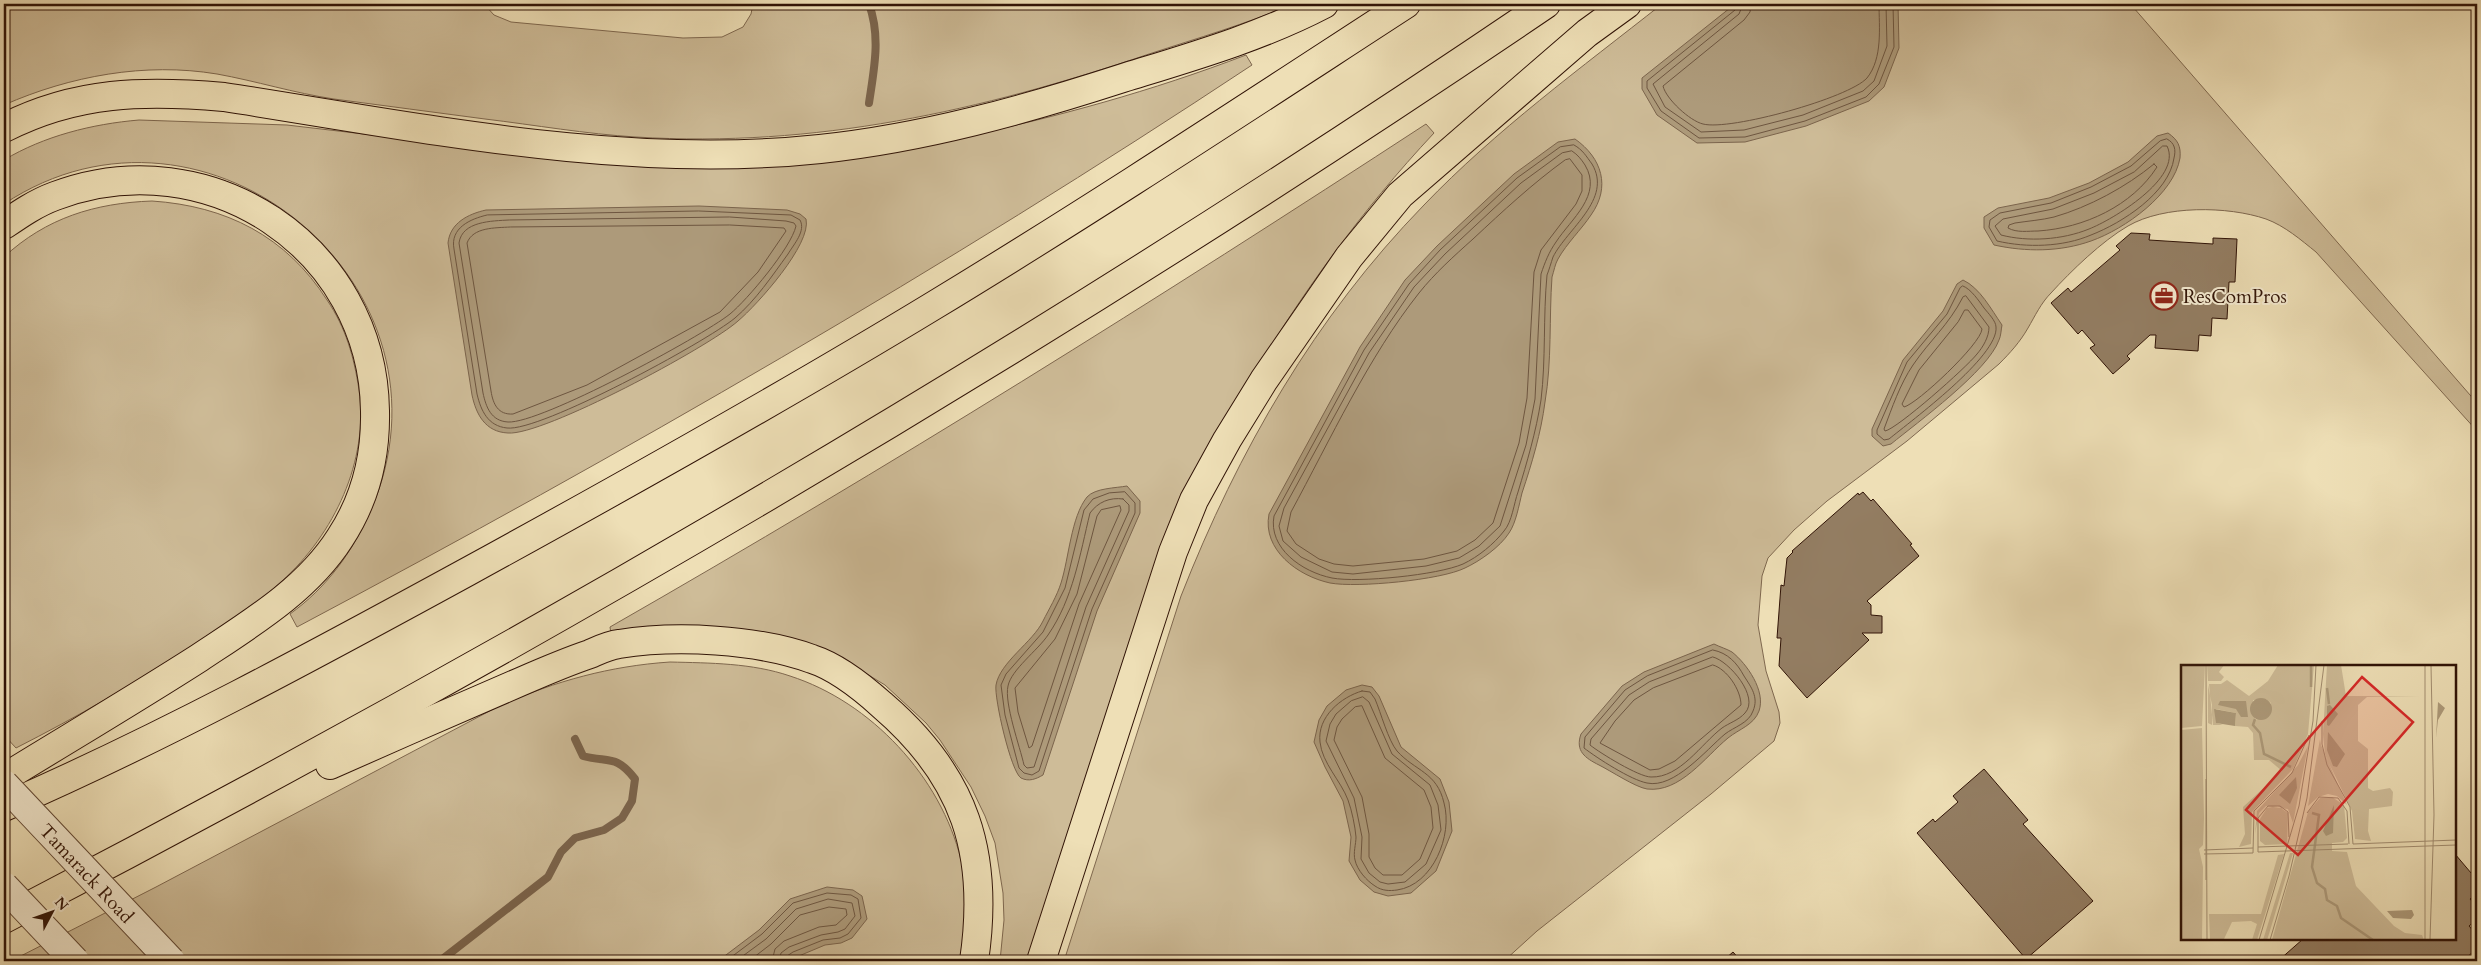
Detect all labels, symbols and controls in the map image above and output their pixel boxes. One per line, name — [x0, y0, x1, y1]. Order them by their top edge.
office icon: ResComPros — [2149, 281, 2179, 311]
place label: ResComPros — [2183, 284, 2287, 310]
inset map — [2181, 665, 2456, 940]
street label: Tamarack Road — [33, 818, 139, 929]
north arrow — [28, 888, 78, 938]
text: N — [50, 893, 73, 915]

